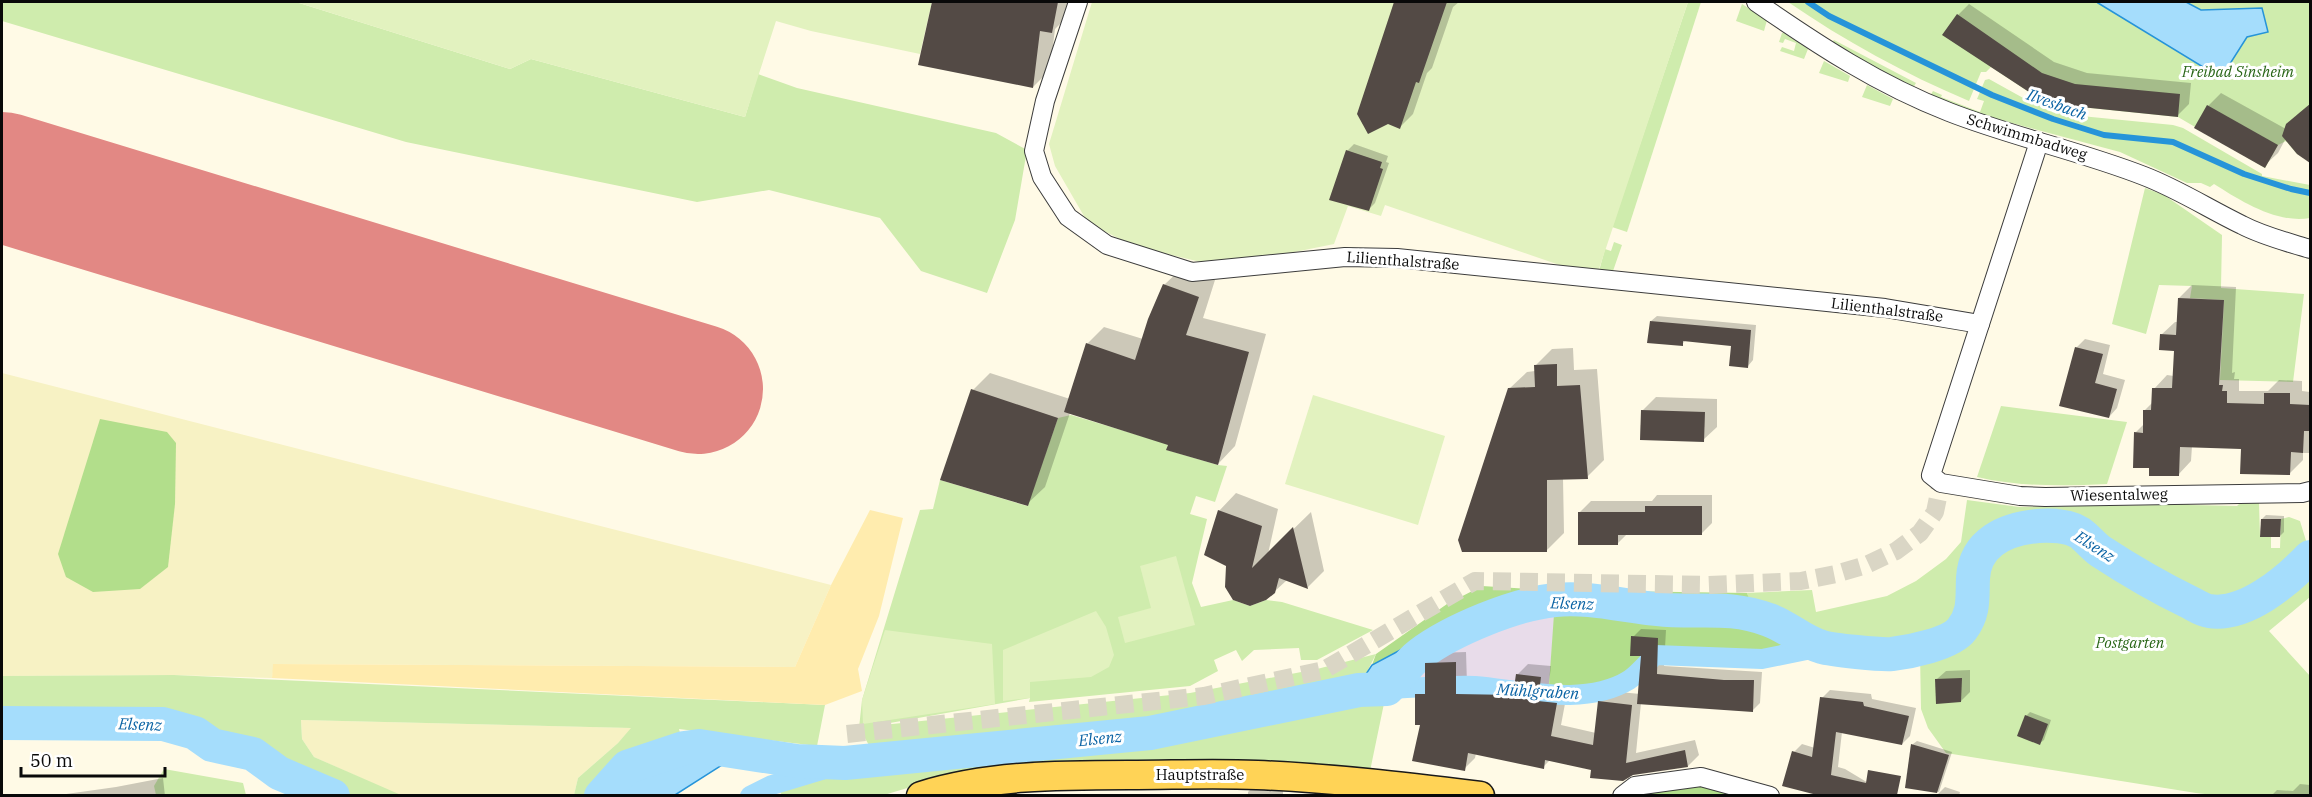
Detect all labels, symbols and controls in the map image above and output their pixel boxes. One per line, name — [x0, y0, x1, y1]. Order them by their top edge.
park label: Freibad Sinsheim — [2181, 62, 2294, 81]
water label: Ilvesbach — [2023, 84, 2090, 124]
street label: Schwimmbadweg — [1965, 109, 2090, 164]
street label: Lilienthalstraße — [1346, 247, 1460, 274]
street label: Lilienthalstraße — [1830, 293, 1944, 326]
street label: Wiesentalweg — [2070, 484, 2168, 505]
water label: Elsenz — [2070, 526, 2119, 566]
water label: Elsenz — [1549, 592, 1595, 614]
park label: Postgarten — [2095, 633, 2165, 652]
water label: Mühlgraben — [1495, 679, 1580, 703]
water label: Elsenz — [117, 713, 163, 735]
water label: Elsenz — [1076, 726, 1123, 750]
scale bar — [21, 740, 165, 778]
text: 50 m — [30, 749, 73, 772]
street label: Hauptstraße — [1156, 765, 1244, 784]

